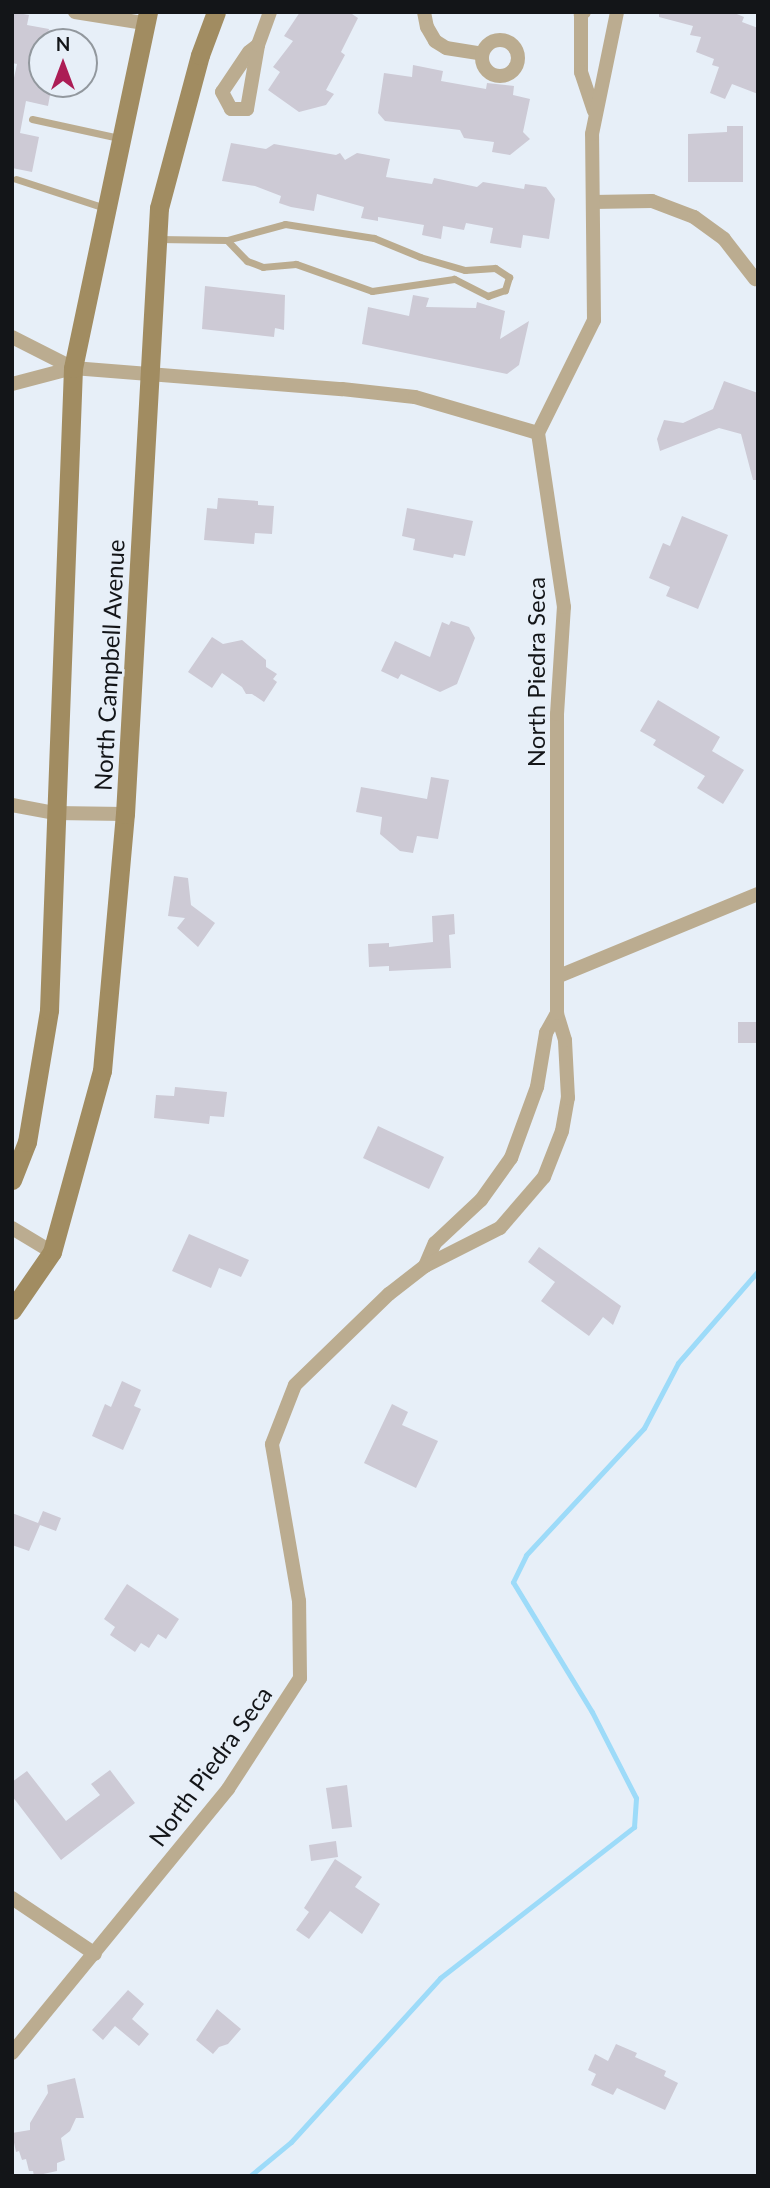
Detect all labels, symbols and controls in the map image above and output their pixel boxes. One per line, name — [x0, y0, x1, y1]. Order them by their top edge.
north arrow — [28, 28, 98, 98]
text: N — [56, 32, 70, 55]
street label: North Campbell Avenue — [88, 538, 130, 792]
street label: North Piedra Seca — [522, 577, 550, 767]
street label: North Piedra Seca — [142, 1681, 278, 1851]

